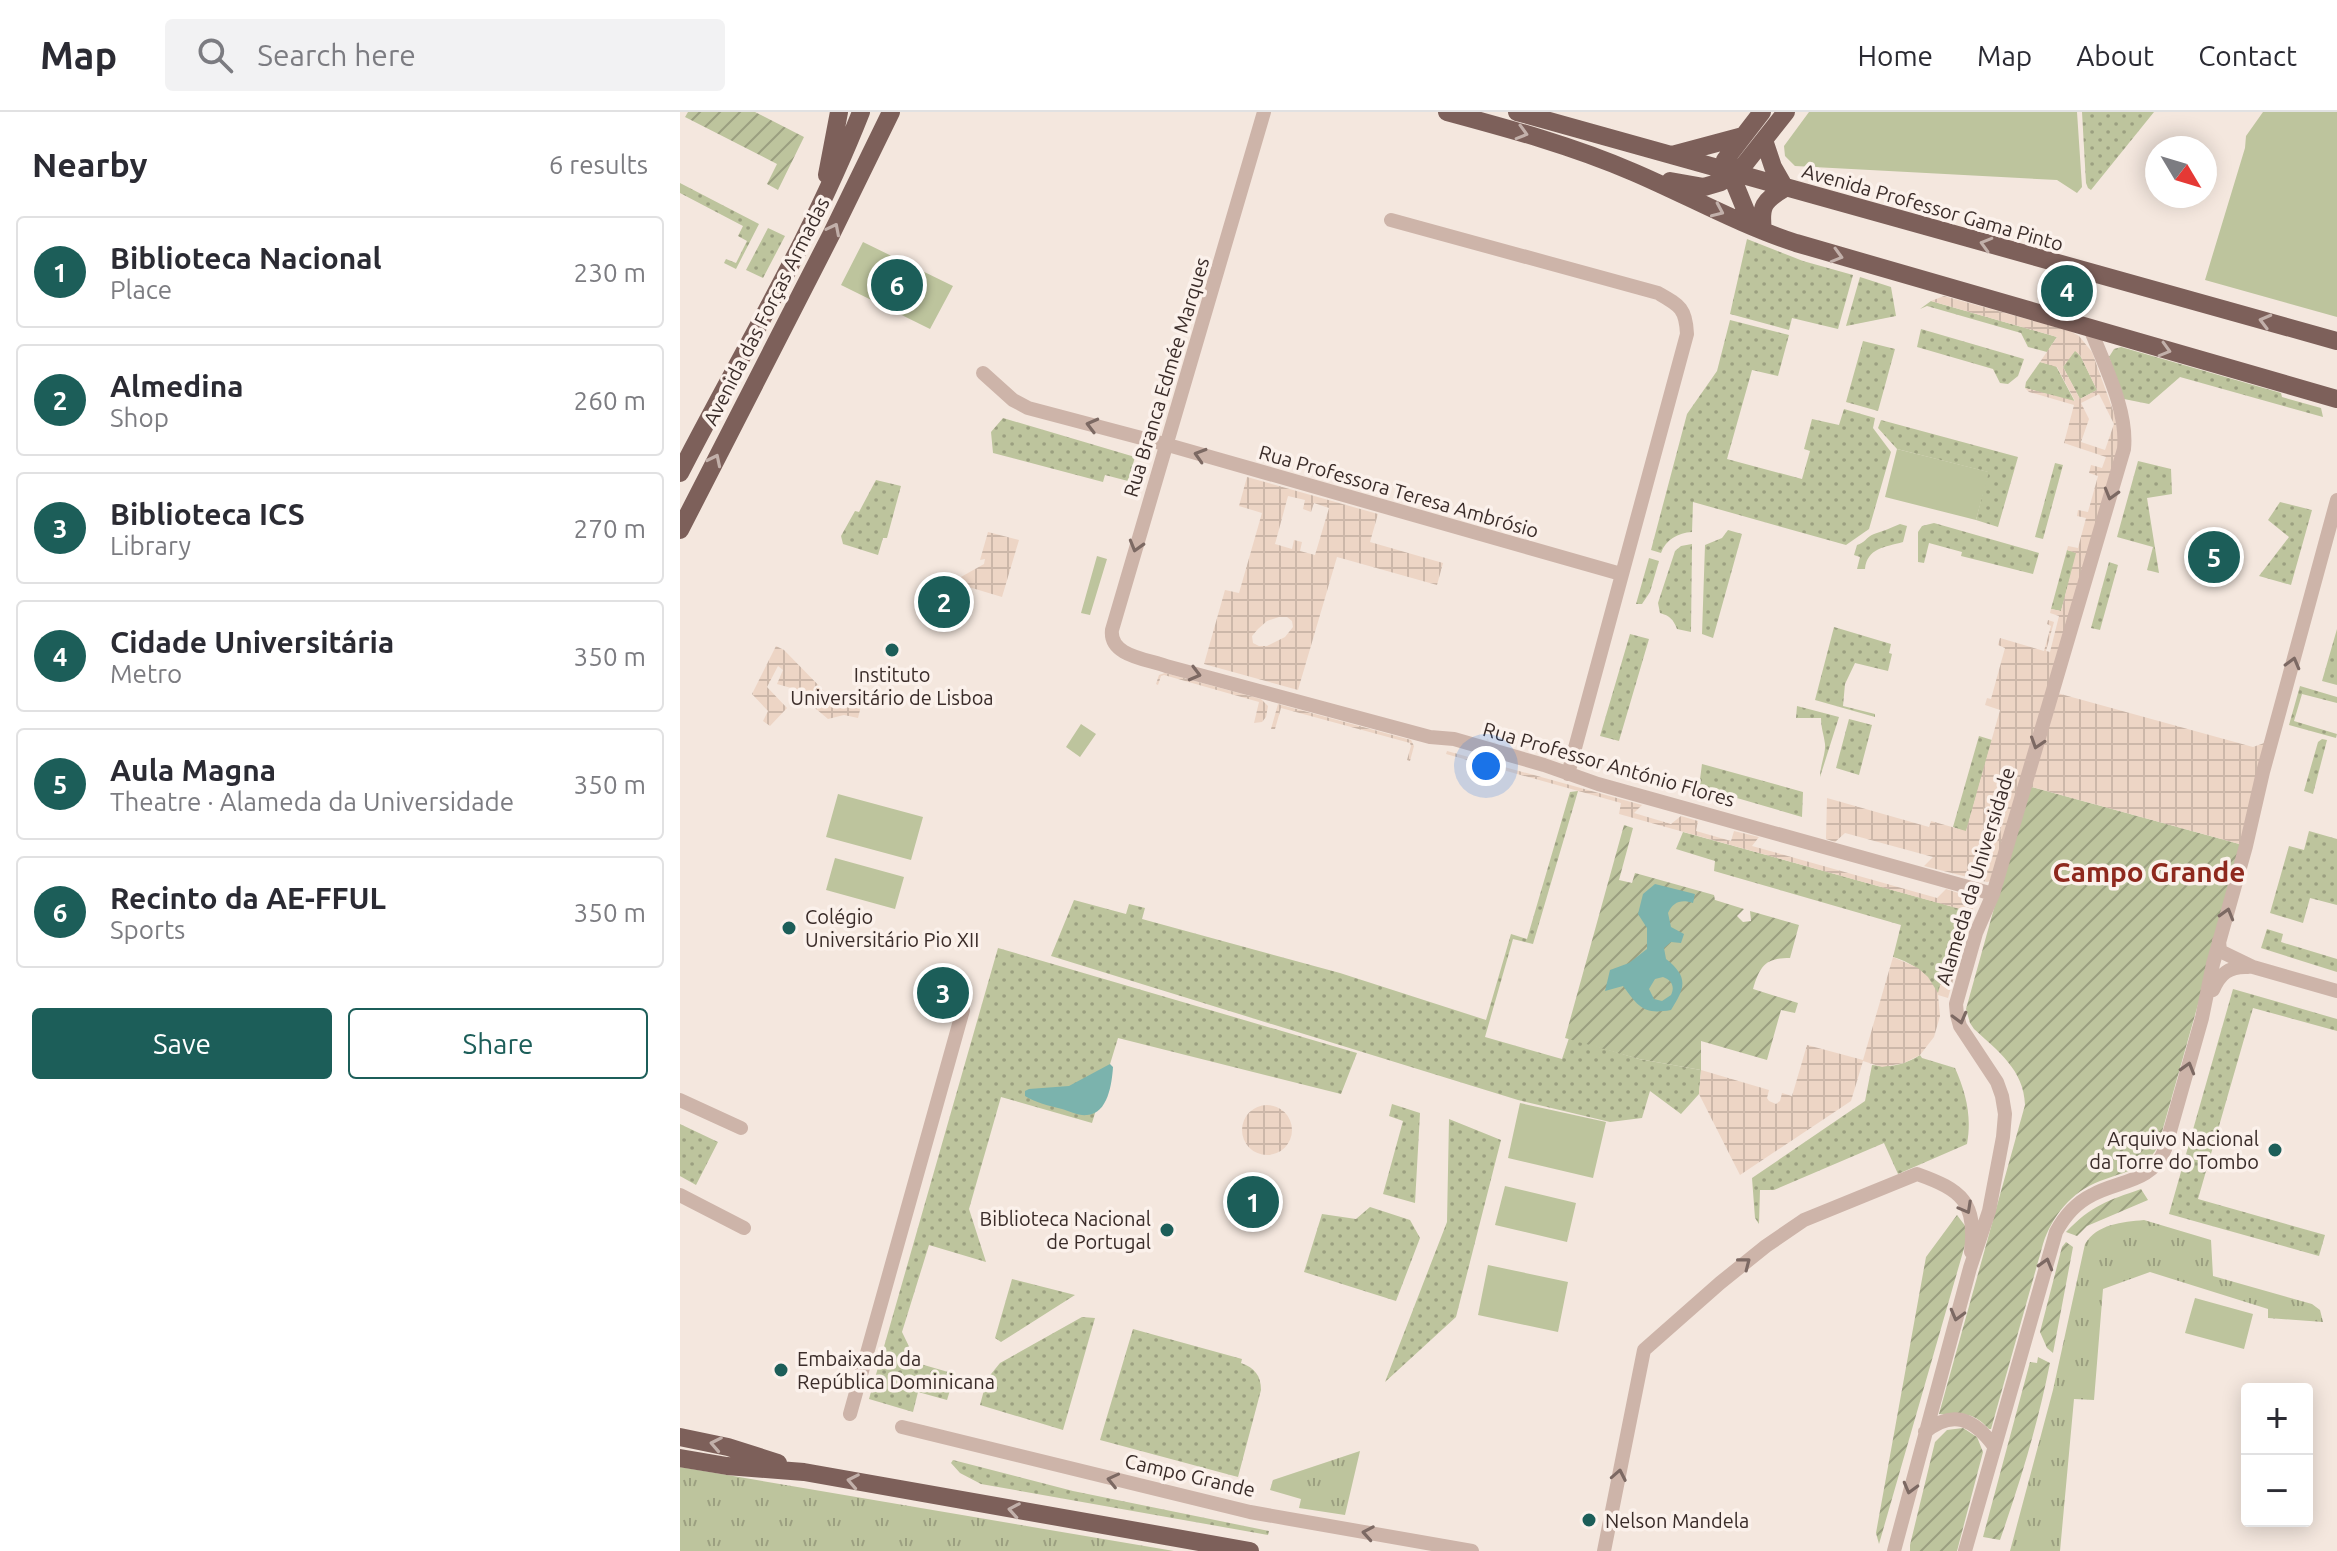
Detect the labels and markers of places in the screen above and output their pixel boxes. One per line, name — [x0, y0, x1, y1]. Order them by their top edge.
pin: 6 — [871, 255, 923, 315]
pin: 4 — [2041, 261, 2093, 321]
pin: 5 — [2188, 527, 2240, 587]
pin: 2 — [918, 572, 970, 632]
marker: Instituto Universitário de Lisboa — [883, 641, 901, 659]
place label: Instituto Universitário de Lisboa — [790, 663, 994, 709]
place label: Colégio Universitário Pio XII — [805, 905, 979, 951]
marker: Colégio Universitário Pio XII — [780, 919, 798, 937]
pin: 3 — [917, 963, 969, 1023]
place label: Arquivo Nacional da Torre do Tombo — [2089, 1127, 2259, 1173]
marker: Arquivo Nacional da Torre do Tombo — [2266, 1141, 2284, 1159]
pin: 1 — [1227, 1172, 1279, 1232]
place label: Biblioteca Nacional de Portugal — [980, 1207, 1151, 1253]
marker: Biblioteca Nacional de Portugal — [1158, 1221, 1176, 1239]
place label: Embaixada da República Dominicana — [797, 1347, 995, 1393]
marker: Embaixada da República Dominicana — [772, 1361, 790, 1379]
place label: Nelson Mandela — [1605, 1509, 1749, 1532]
marker: Nelson Mandela — [1580, 1511, 1598, 1529]

